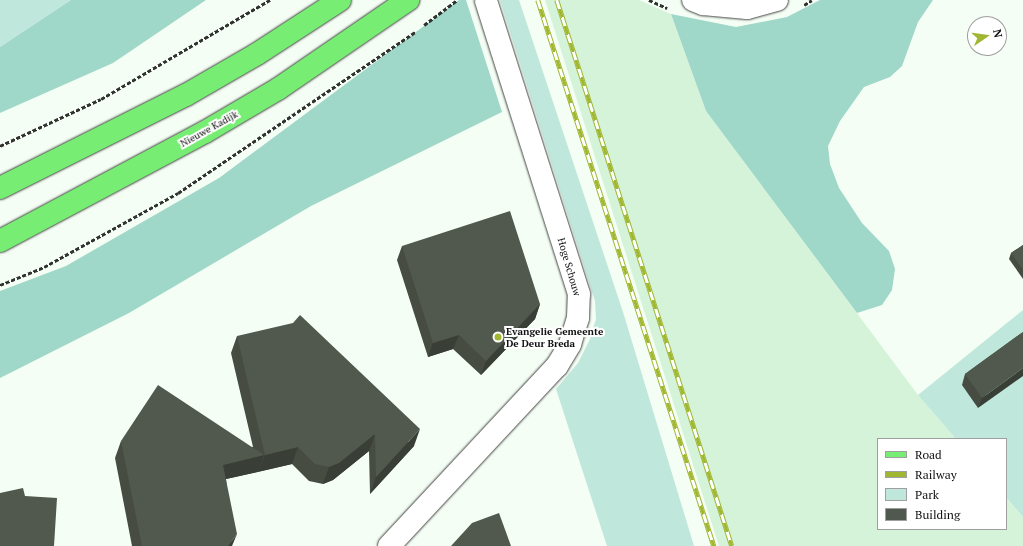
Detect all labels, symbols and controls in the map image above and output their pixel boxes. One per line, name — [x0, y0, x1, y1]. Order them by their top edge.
north arrow — [967, 16, 1007, 56]
text: N — [990, 28, 1005, 39]
street label: Nieuwe Kadijk — [178, 108, 240, 150]
street label: Hoge Schouw — [555, 237, 583, 297]
place label: Evangelie Gemeente De Deur Breda — [506, 325, 603, 348]
marker: Evangelie Gemeente De Deur Breda — [493, 332, 503, 342]
legend — [877, 438, 1007, 530]
text: Road — [915, 447, 942, 462]
text: Railway — [915, 467, 957, 482]
text: Park — [915, 487, 939, 502]
text: Building — [915, 507, 960, 522]

